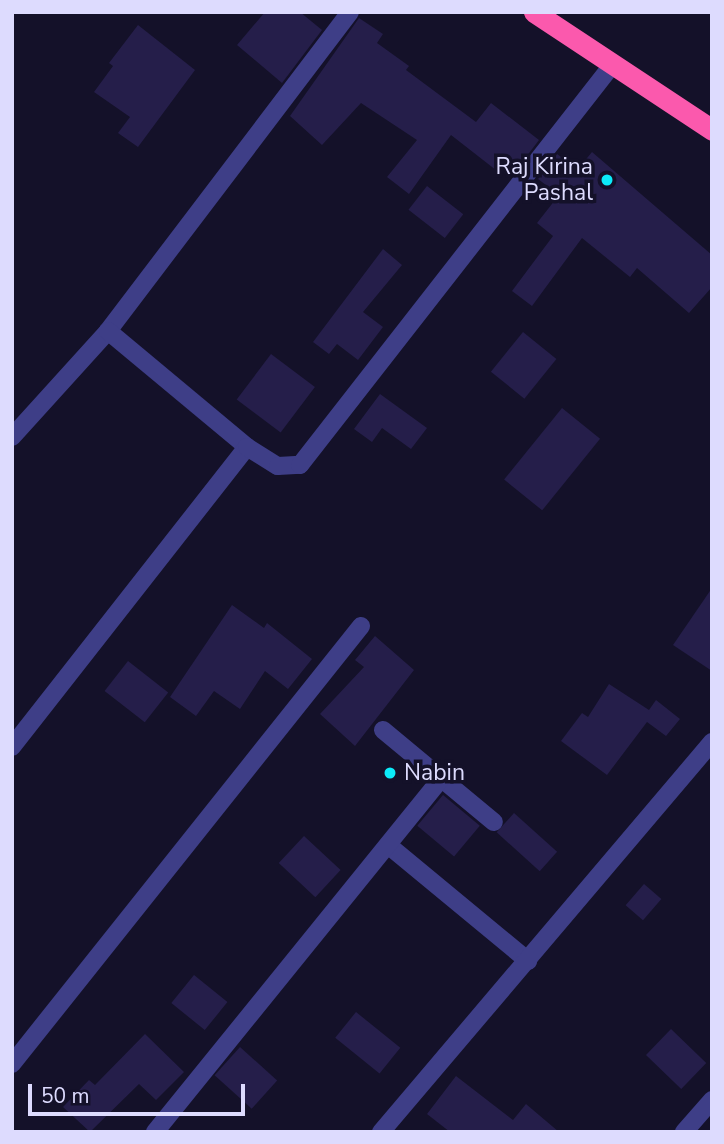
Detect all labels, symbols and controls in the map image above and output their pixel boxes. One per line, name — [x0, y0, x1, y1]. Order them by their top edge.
place label: Raj Kirina Pashal — [496, 153, 593, 207]
marker: Raj Kirina Pashal — [599, 172, 615, 188]
place label: Nabin — [404, 759, 465, 787]
marker: Nabin — [382, 765, 398, 781]
scale bar — [32, 1070, 248, 1114]
text: 50 m — [41, 1082, 90, 1110]

